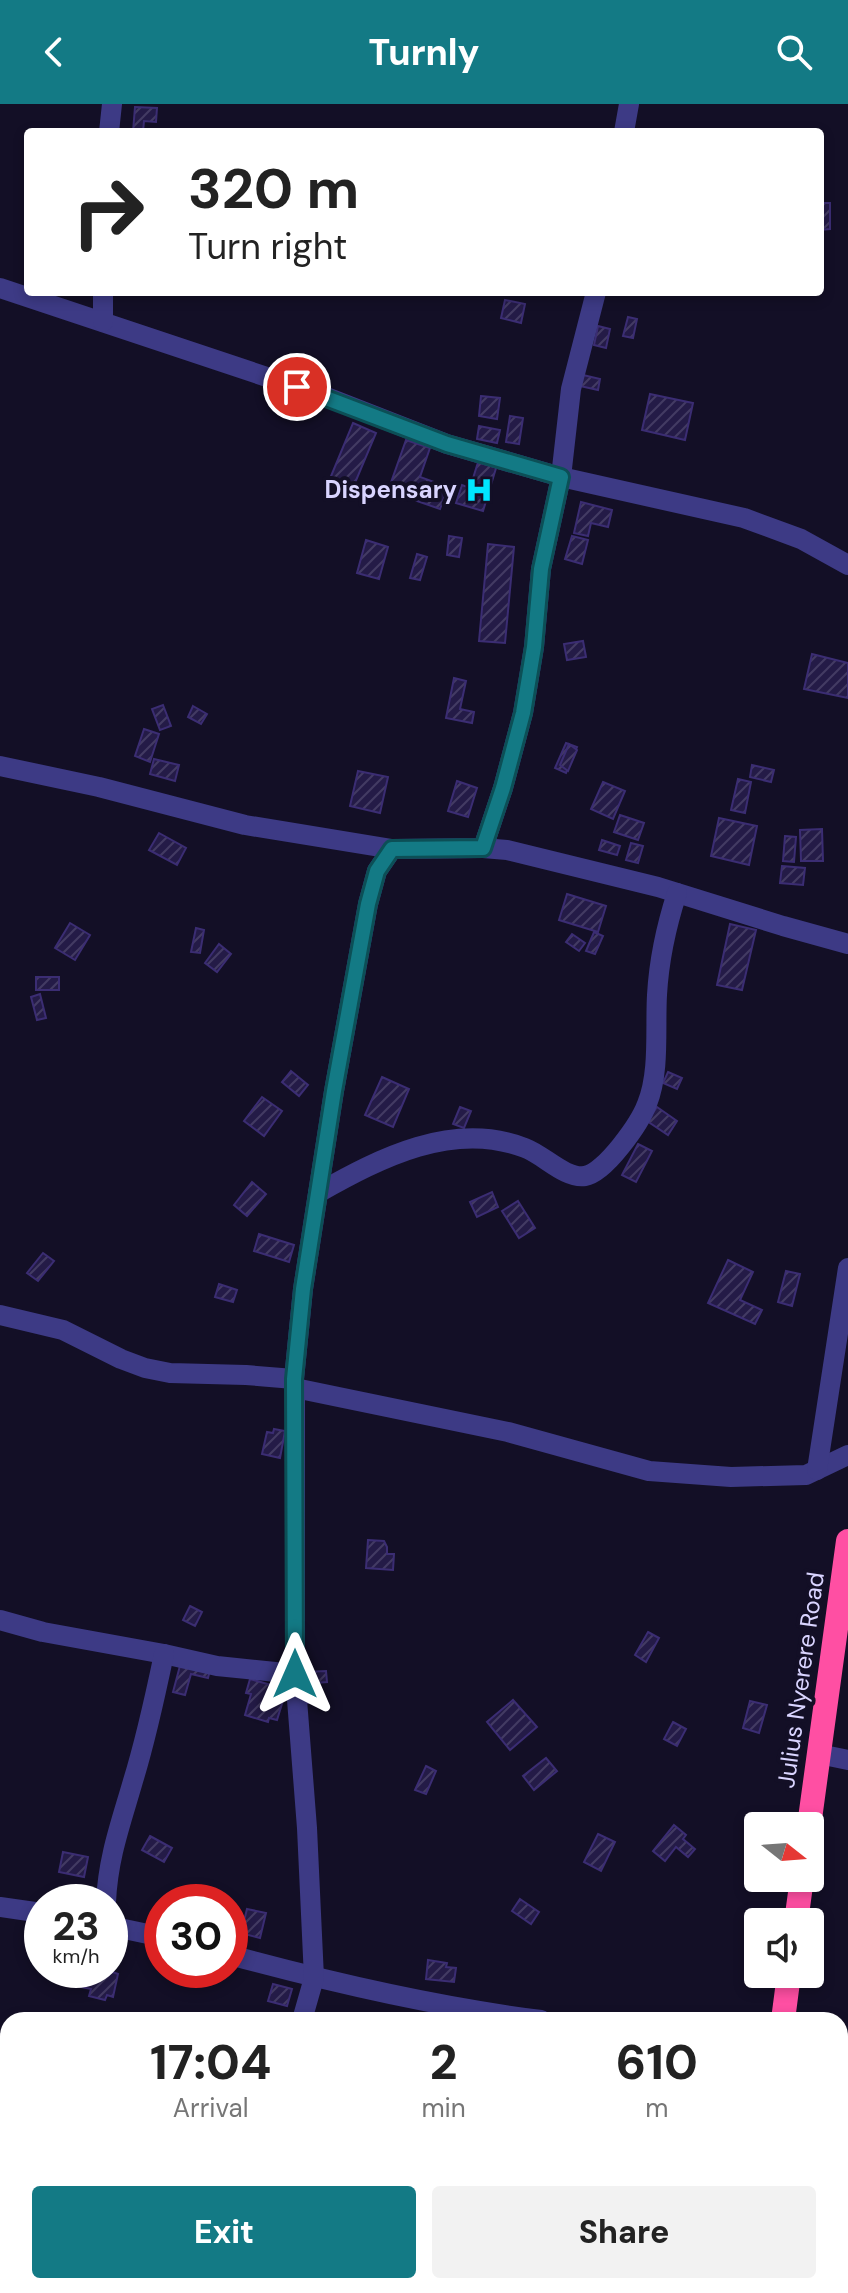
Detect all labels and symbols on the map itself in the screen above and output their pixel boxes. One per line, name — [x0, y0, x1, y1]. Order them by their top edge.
pin — [263, 353, 331, 421]
place label: Dispensary — [325, 474, 457, 505]
hospital icon: Dispensary — [464, 475, 494, 505]
street label: Julius Nyerere Road — [770, 1570, 831, 1790]
position arrow — [253, 1632, 337, 1716]
north arrow — [744, 1812, 824, 1892]
speed limit sign: 30 — [144, 1884, 248, 1988]

